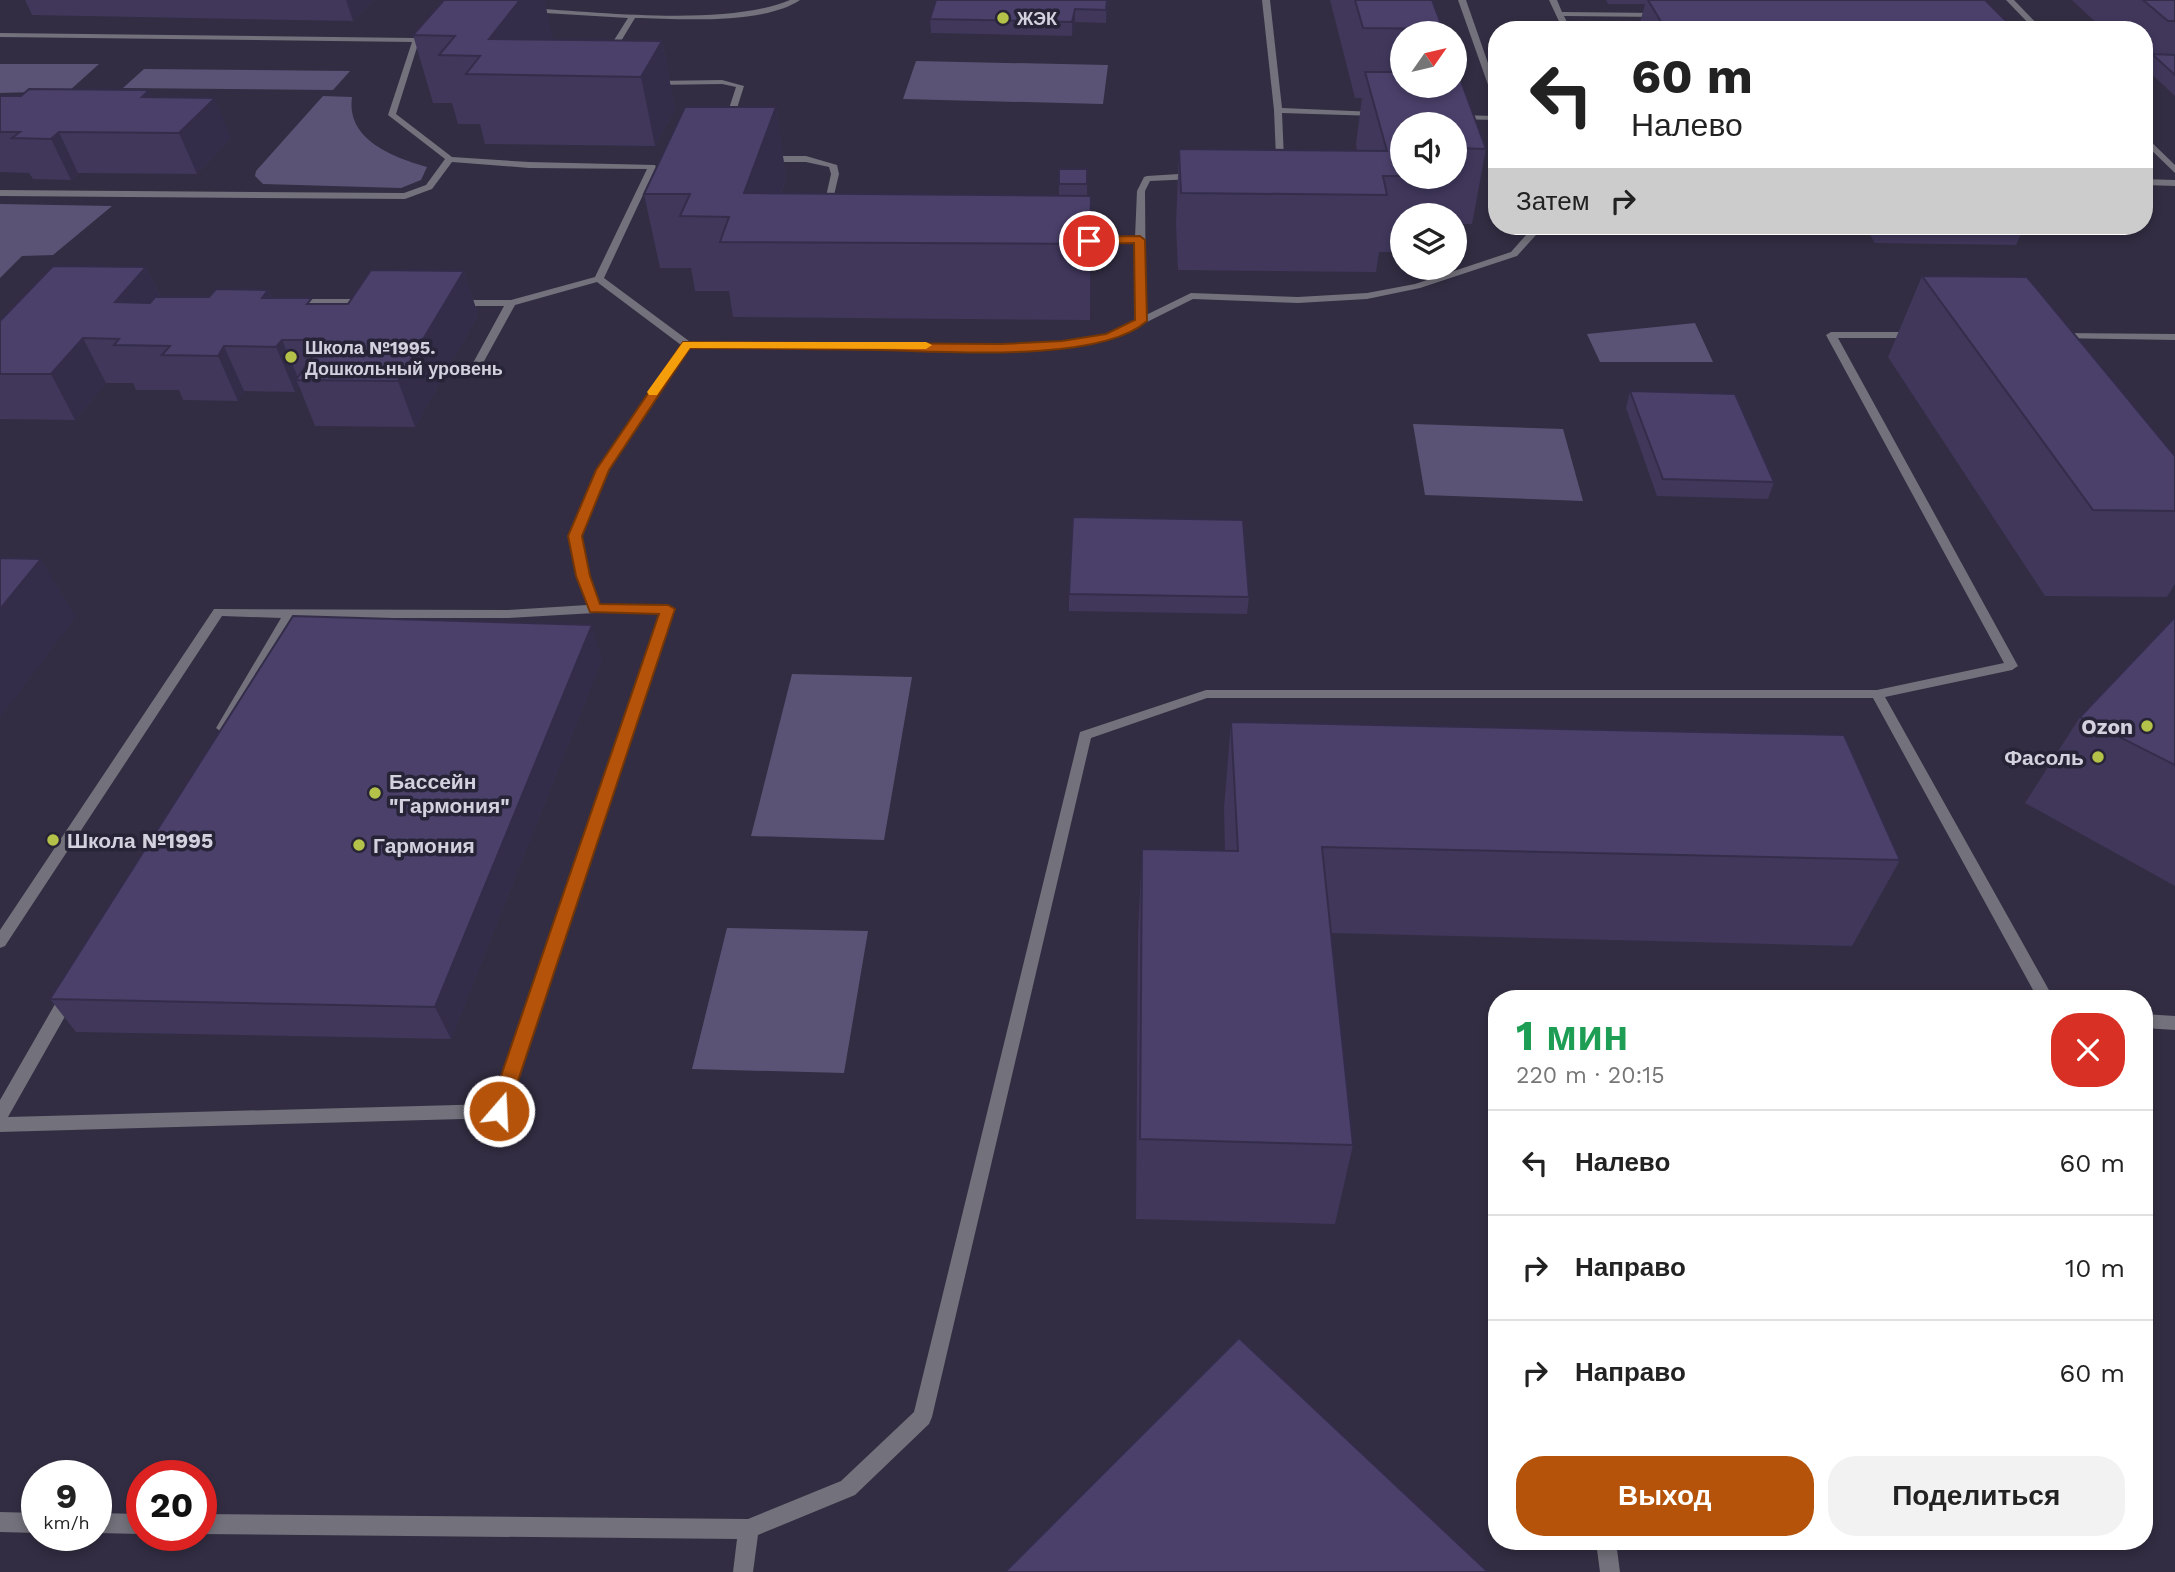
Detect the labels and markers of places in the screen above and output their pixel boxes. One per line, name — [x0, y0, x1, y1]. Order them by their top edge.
place label: ЖЭК — [1016, 8, 1058, 29]
marker: ЖЭК — [995, 10, 1011, 26]
pin — [1059, 211, 1119, 271]
place label: Школа №1995. Дошкольный уровень — [305, 337, 503, 379]
marker: Школа №1995. Дошкольный уровень — [283, 349, 299, 365]
place label: Ozon — [2081, 714, 2133, 739]
marker: Ozon — [2139, 718, 2155, 734]
place label: Фасоль — [2004, 745, 2084, 770]
marker: Фасоль — [2090, 749, 2106, 765]
place label: Бассейн "Гармония" — [389, 769, 510, 818]
marker: Бассейн "Гармония" — [367, 785, 383, 801]
place label: Школа №1995 — [67, 828, 213, 853]
marker: Школа №1995 — [45, 832, 61, 848]
place label: Гармония — [373, 833, 475, 858]
marker: Гармония — [351, 837, 367, 853]

